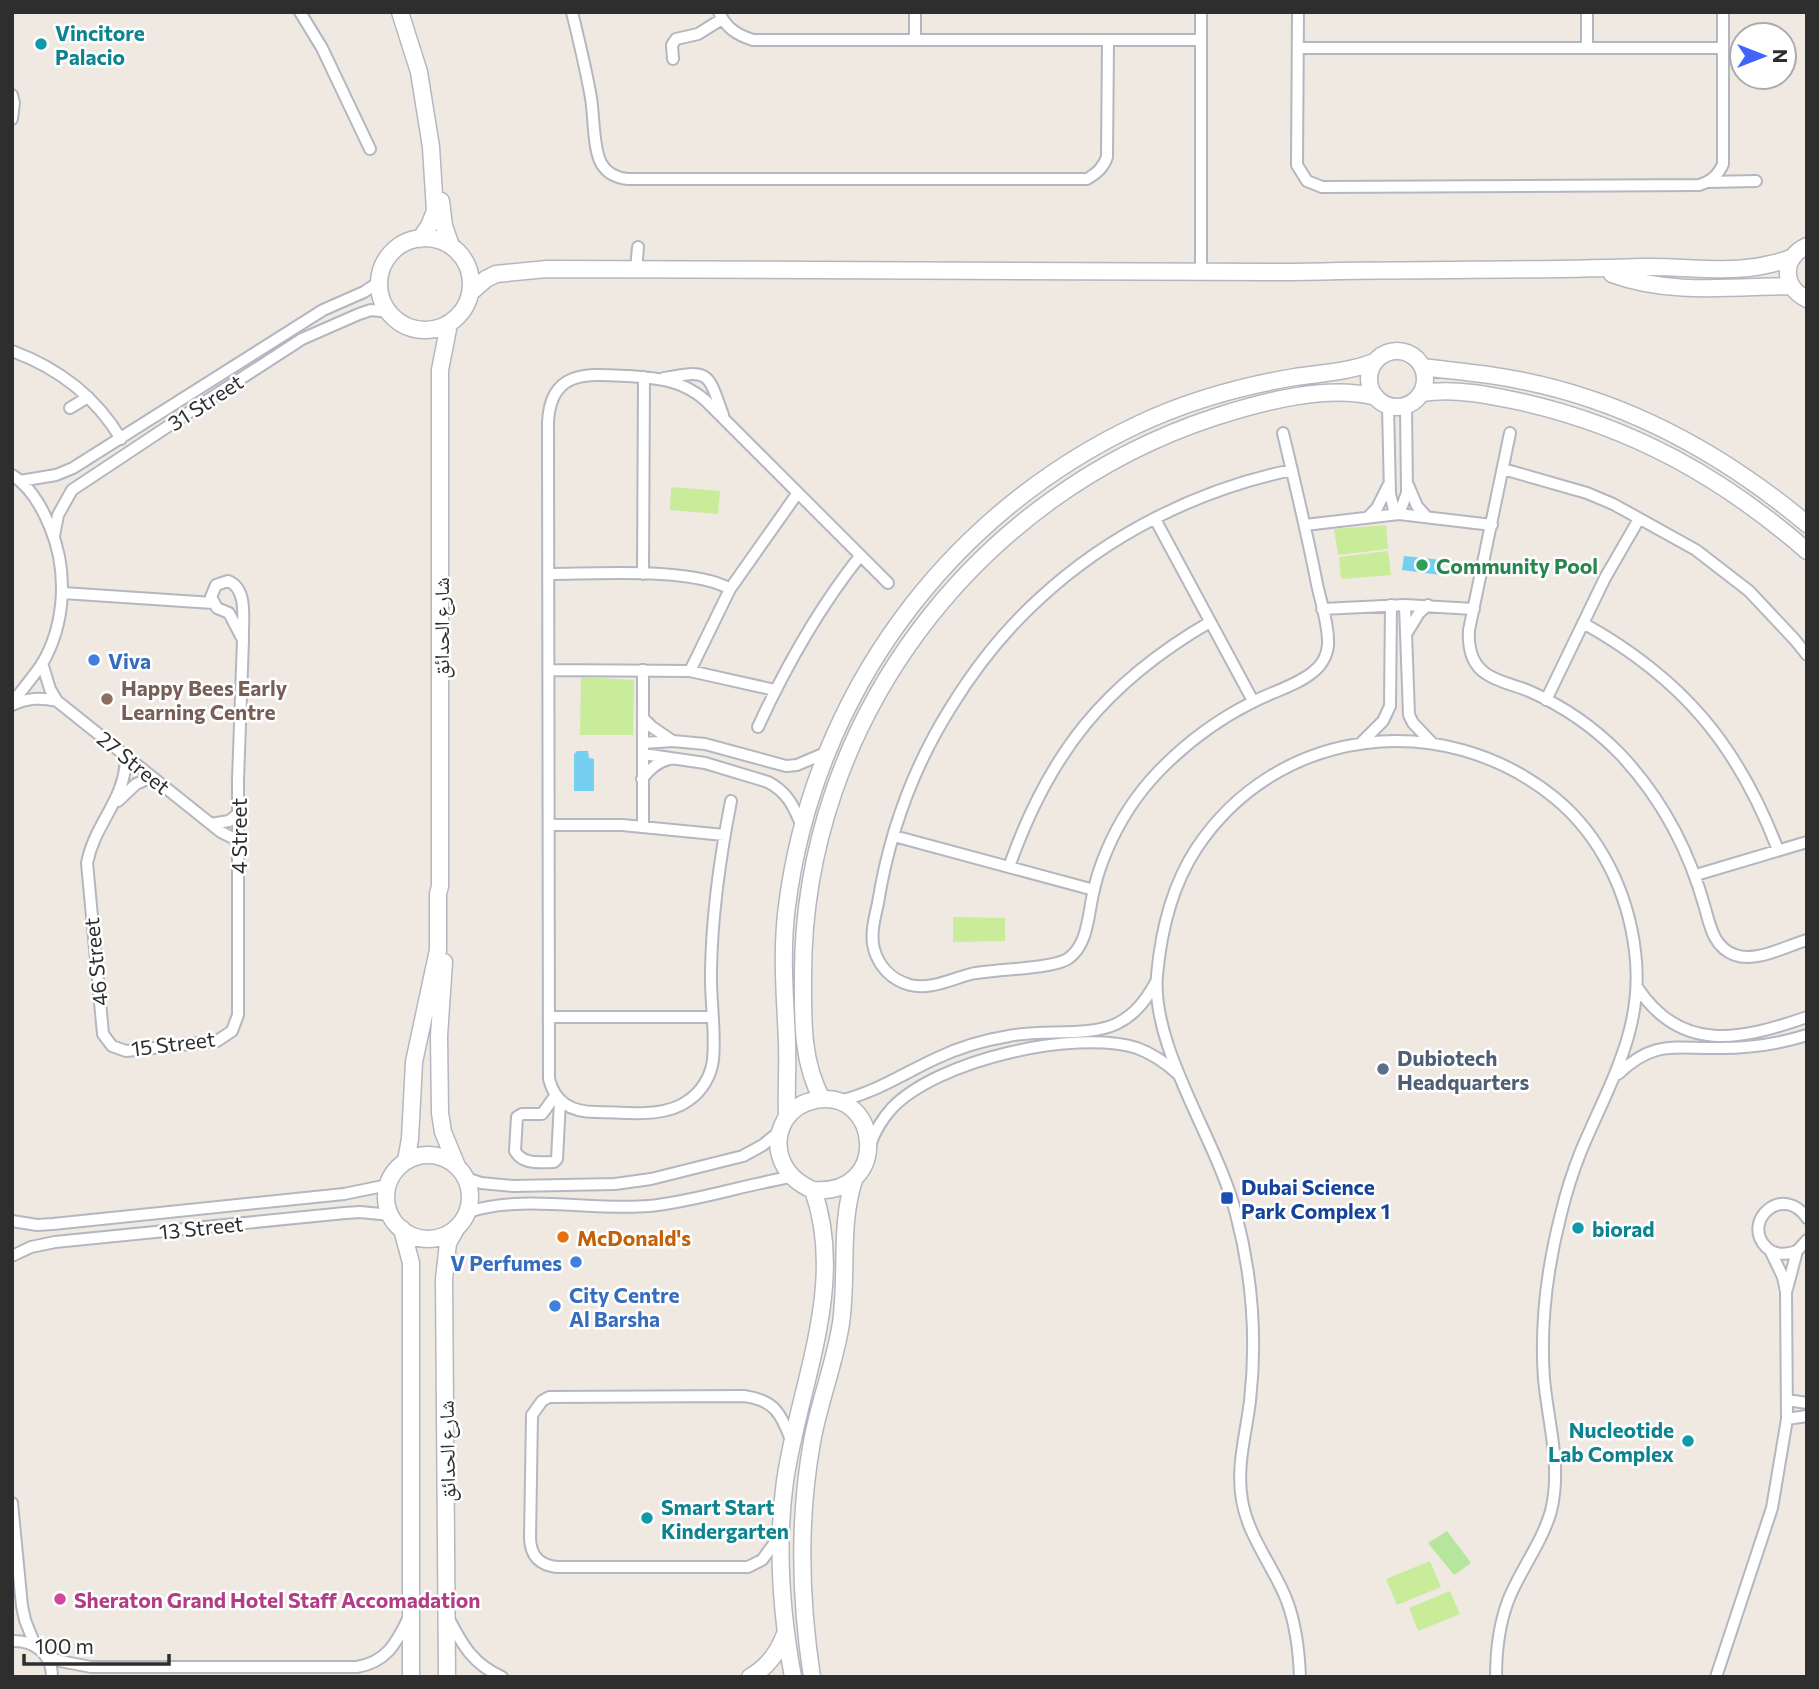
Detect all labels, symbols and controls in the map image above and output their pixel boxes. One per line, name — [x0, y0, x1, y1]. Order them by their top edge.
place label: Vincitore Palacio — [55, 20, 145, 69]
north arrow — [1728, 21, 1798, 91]
marker: Vincitore Palacio — [33, 36, 49, 52]
text: N — [1769, 49, 1792, 63]
street label: 31 Street — [163, 369, 247, 435]
place label: Community Pool — [1436, 553, 1598, 578]
marker: Community Pool — [1414, 557, 1430, 573]
street label: شارع الحدائق — [428, 577, 455, 679]
place label: Viva — [108, 648, 151, 673]
marker: Viva — [86, 652, 102, 668]
place label: Happy Bees Early Learning Centre — [121, 675, 288, 724]
marker: Happy Bees Early Learning Centre — [99, 691, 115, 707]
street label: 27 Street — [93, 725, 175, 799]
street label: 4 Street — [226, 798, 251, 874]
street label: 46 Street — [78, 917, 112, 1007]
street label: 15 Street — [130, 1025, 216, 1061]
place label: Dubiotech Headquarters — [1397, 1045, 1529, 1094]
marker: Dubiotech Headquarters — [1375, 1061, 1391, 1077]
place label: Dubai Science Park Complex 1 — [1241, 1174, 1390, 1223]
marker: Dubai Science Park Complex 1 — [1219, 1190, 1235, 1206]
street label: 13 Street — [158, 1210, 244, 1244]
place label: biorad — [1592, 1216, 1655, 1241]
marker: biorad — [1570, 1220, 1586, 1236]
place label: McDonald's — [577, 1225, 691, 1250]
marker: McDonald's — [555, 1229, 571, 1245]
place label: V Perfumes — [450, 1250, 562, 1275]
marker: V Perfumes — [568, 1254, 584, 1270]
place label: City Centre Al Barsha — [569, 1282, 679, 1331]
marker: City Centre Al Barsha — [547, 1298, 563, 1314]
street label: شارع الحدائق — [433, 1400, 461, 1502]
place label: Nucleotide Lab Complex — [1548, 1417, 1674, 1466]
marker: Nucleotide Lab Complex — [1680, 1433, 1696, 1449]
place label: Smart Start Kindergarten — [661, 1494, 789, 1543]
marker: Smart Start Kindergarten — [639, 1510, 655, 1526]
place label: Sheraton Grand Hotel Staff Accomadation — [74, 1587, 481, 1612]
marker: Sheraton Grand Hotel Staff Accomadation — [52, 1591, 68, 1607]
scale bar — [24, 1622, 170, 1666]
text: 100 m — [35, 1633, 94, 1658]

